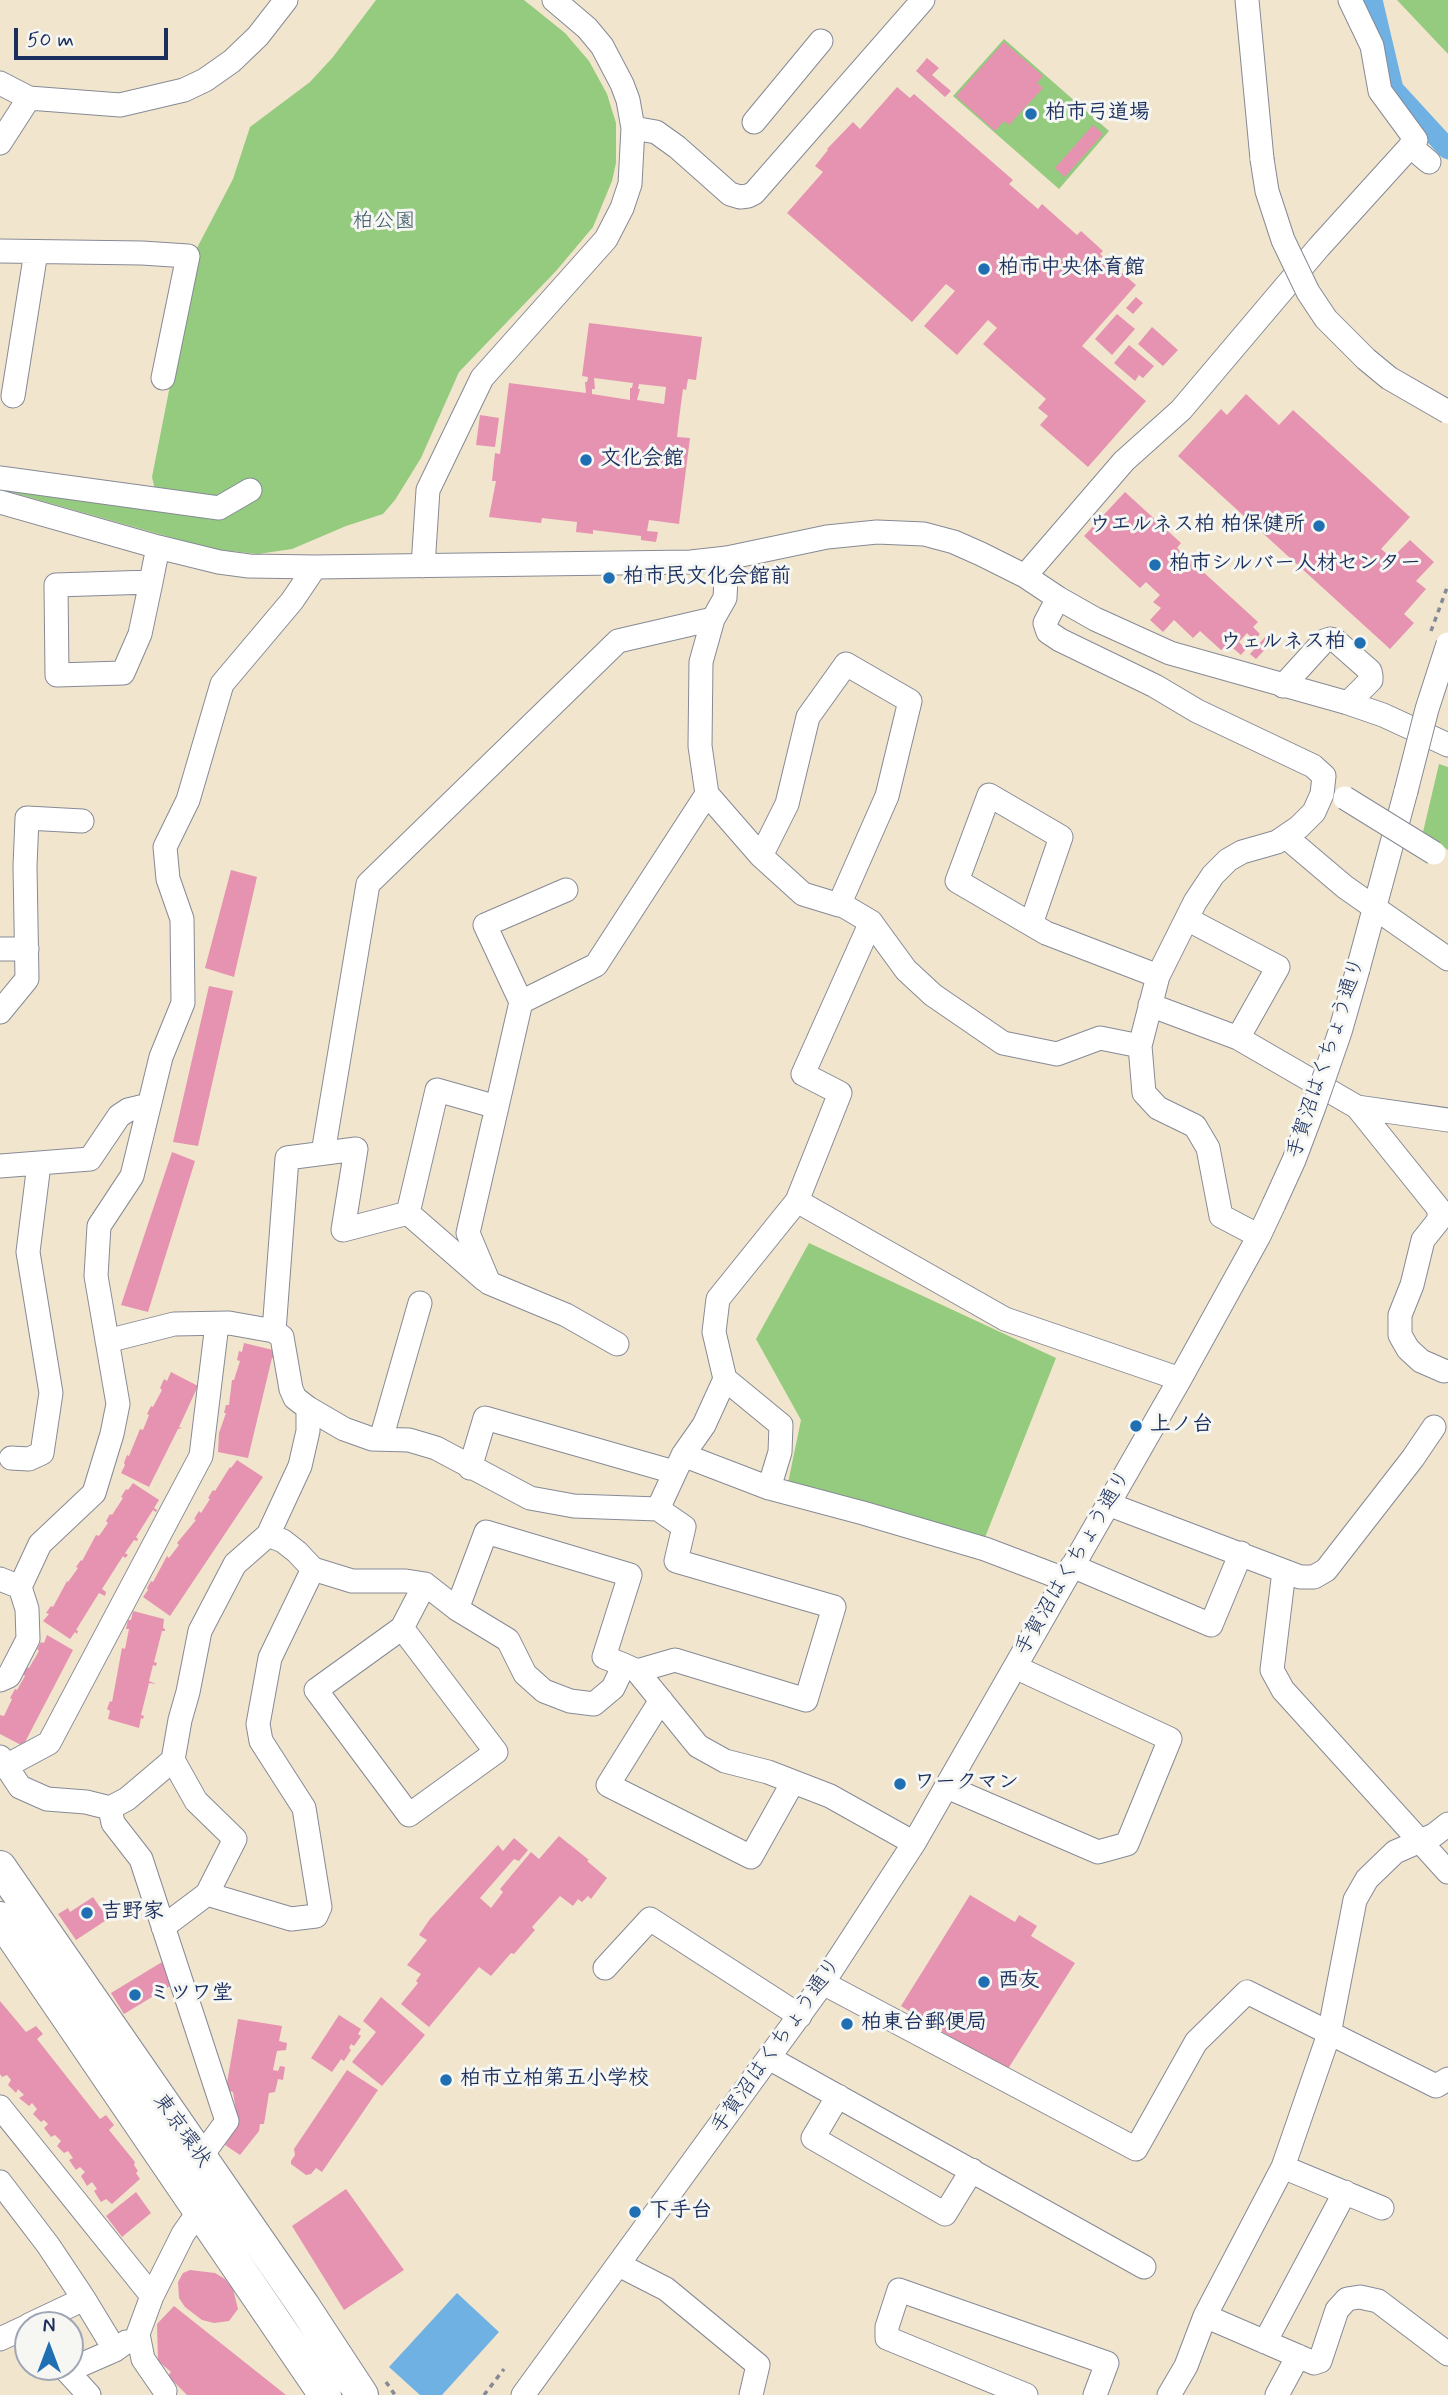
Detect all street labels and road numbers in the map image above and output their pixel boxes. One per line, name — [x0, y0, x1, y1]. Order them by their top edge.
street label: 手賀沼はくちょう通り — [1283, 954, 1371, 1162]
street label: 手賀沼はくちょう通り — [1011, 1466, 1137, 1660]
street label: 手賀沼はくちょう通り — [706, 1953, 848, 2139]
street label: 東京環状 — [147, 2089, 215, 2173]

